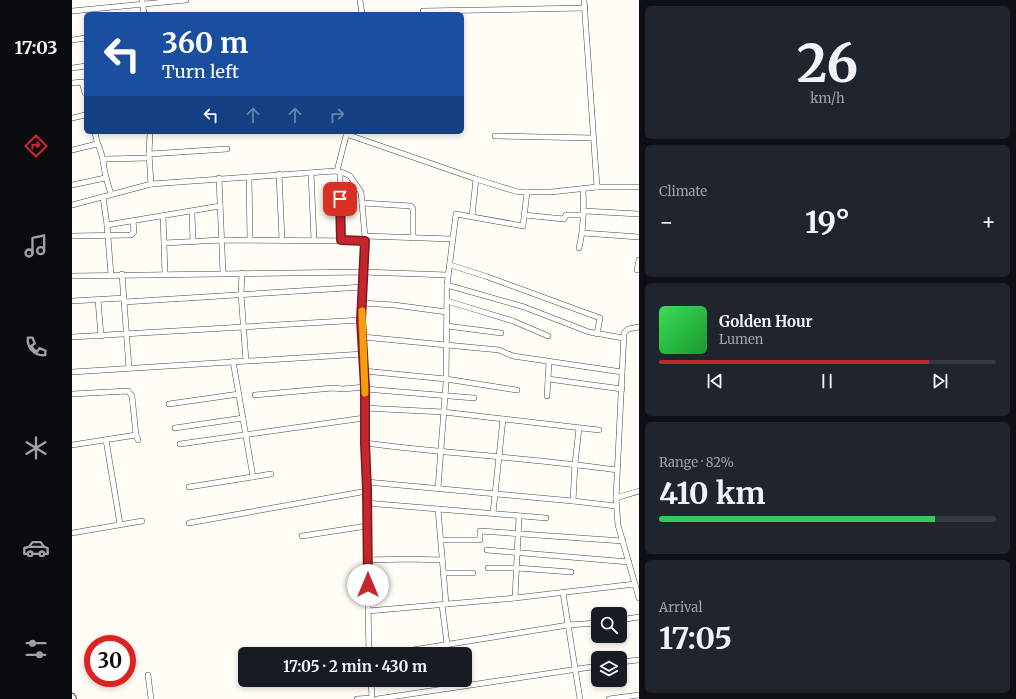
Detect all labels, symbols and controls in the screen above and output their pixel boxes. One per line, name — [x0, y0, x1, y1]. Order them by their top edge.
text: 360 m — [162, 25, 248, 61]
icon: left — [96, 28, 148, 80]
text: 26 — [797, 31, 858, 96]
text: 17:03 — [14, 36, 58, 59]
text: Turn left — [162, 60, 239, 83]
text: km/h — [810, 90, 845, 107]
icon: left — [200, 104, 222, 126]
icon: ahead — [242, 104, 264, 126]
icon: ahead — [284, 104, 306, 126]
icon: right — [326, 104, 348, 126]
icon: directions — [22, 132, 50, 160]
pin — [323, 182, 357, 216]
text: Climate — [659, 183, 707, 200]
icon: arrive — [329, 188, 351, 210]
text: 19° — [805, 203, 850, 241]
text: − — [659, 208, 674, 236]
text: + — [981, 208, 996, 236]
icon: music — [22, 232, 50, 260]
text: Golden Hour — [719, 312, 813, 331]
text: Lumen — [719, 331, 763, 348]
icon: phone — [22, 333, 50, 361]
icon: previous — [704, 370, 726, 392]
icon: pause — [816, 370, 838, 392]
icon: next — [929, 370, 951, 392]
icon: climate — [22, 434, 50, 462]
text: Range · 82% — [659, 454, 734, 471]
text: 410 km — [659, 474, 765, 512]
icon: car — [22, 534, 50, 562]
position arrow — [347, 564, 389, 606]
text: Arrival — [659, 599, 702, 616]
map controls — [591, 607, 627, 687]
button: search — [591, 607, 627, 643]
text: 17:05 — [659, 619, 732, 657]
icon: filters — [22, 635, 50, 663]
speed limit sign: 30 — [84, 635, 136, 687]
button: layers — [591, 651, 627, 687]
text: 17:05 · 2 min · 430 m — [283, 657, 427, 676]

